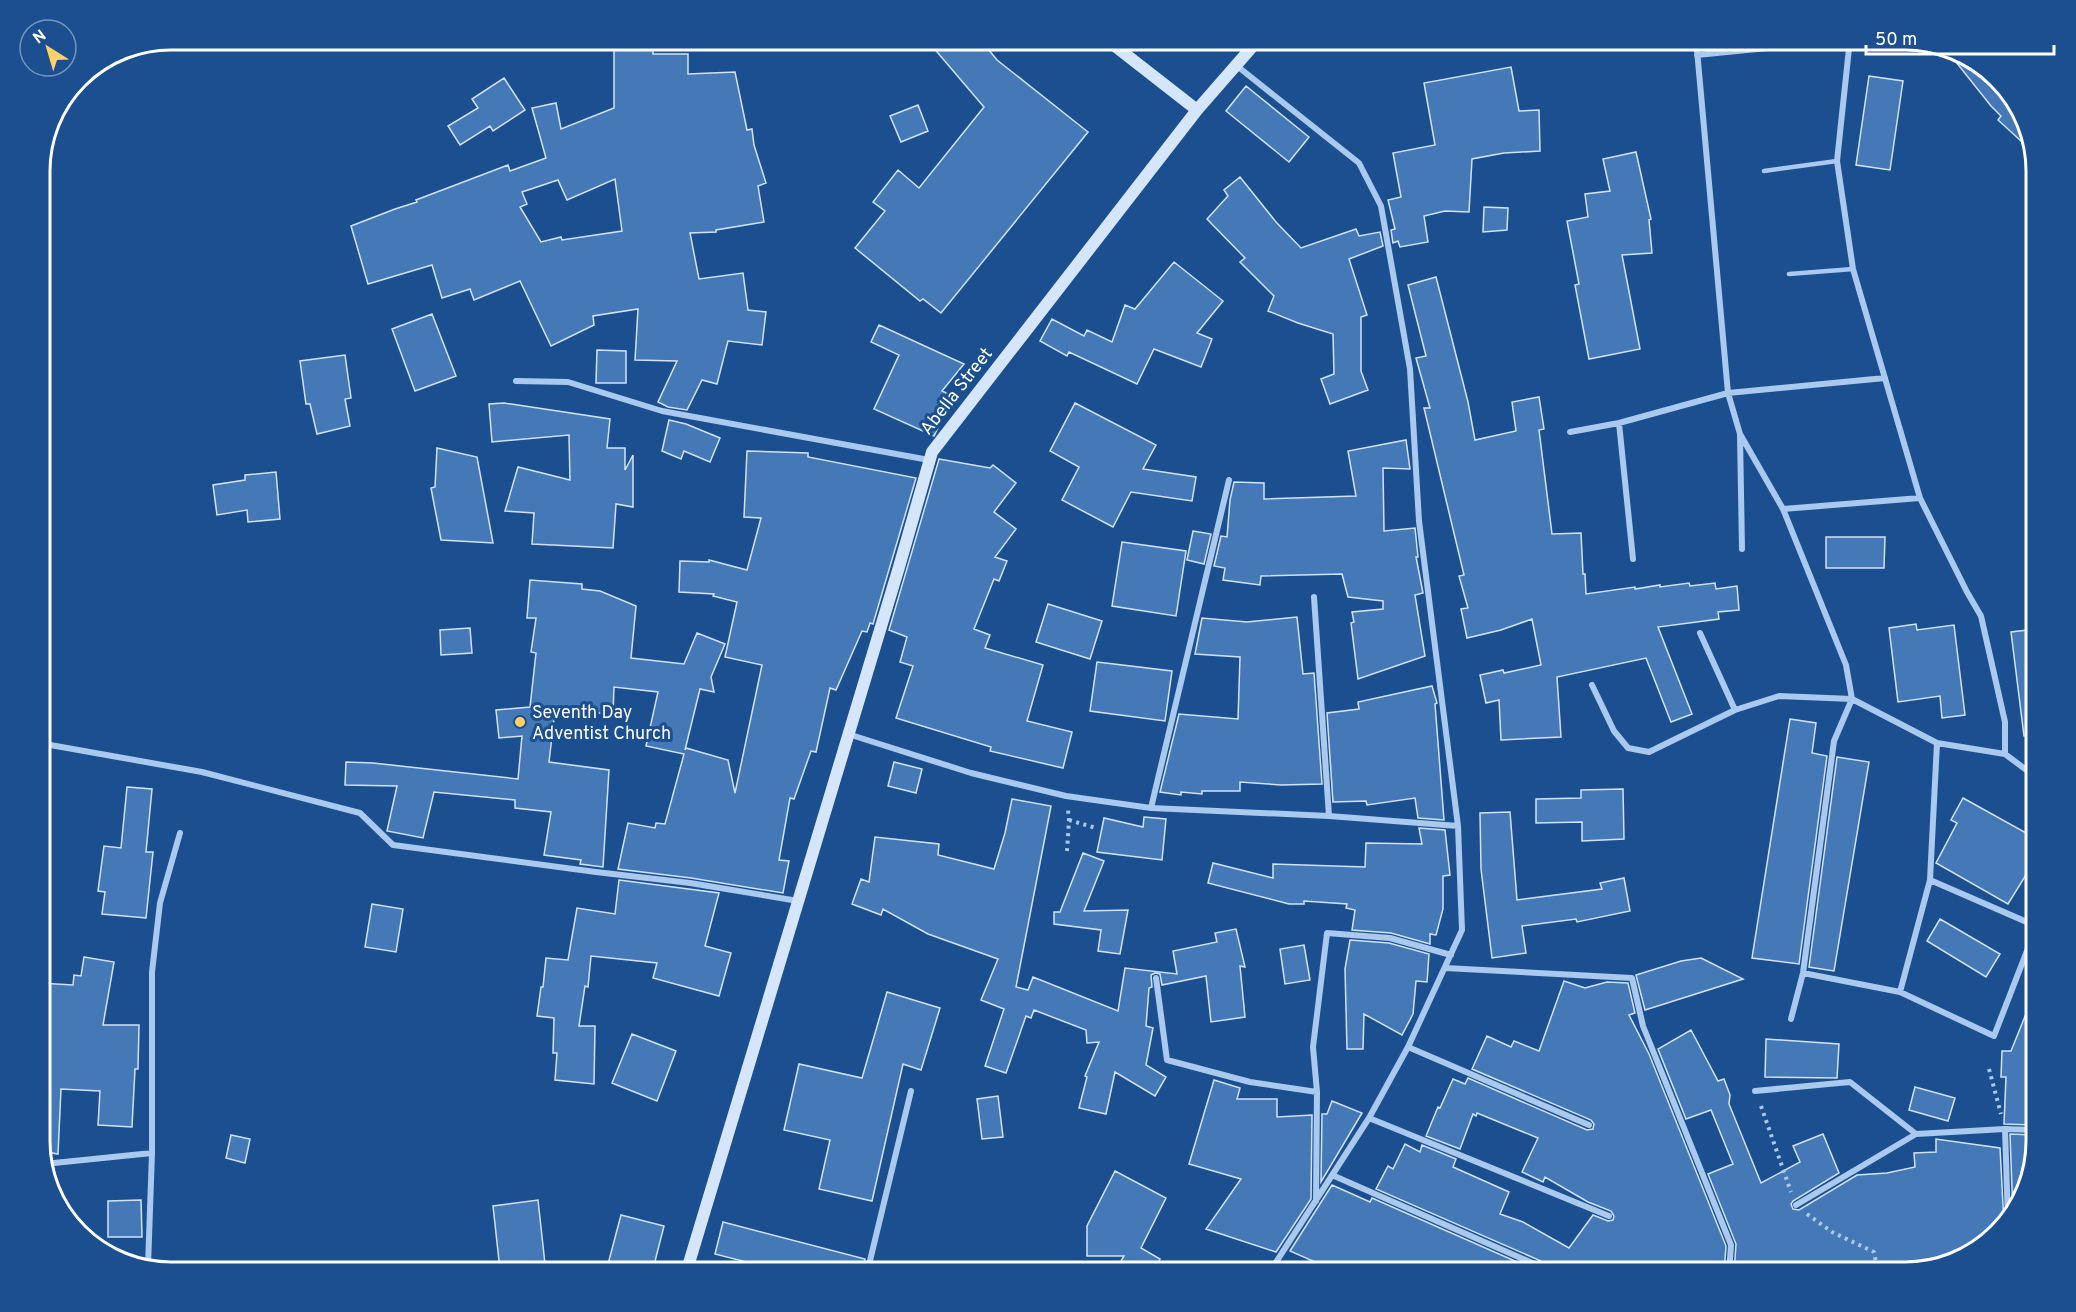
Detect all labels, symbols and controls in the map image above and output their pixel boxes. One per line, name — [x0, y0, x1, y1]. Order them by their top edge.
north arrow — [18, 18, 78, 78]
scale bar — [1866, 18, 2054, 56]
text: N — [30, 26, 51, 49]
text: 50 m — [1875, 29, 1917, 52]
street label: Abella Street — [916, 343, 999, 440]
place label: Seventh Day Adventist Church — [532, 702, 671, 746]
marker: Seventh Day Adventist Church — [513, 715, 527, 729]

